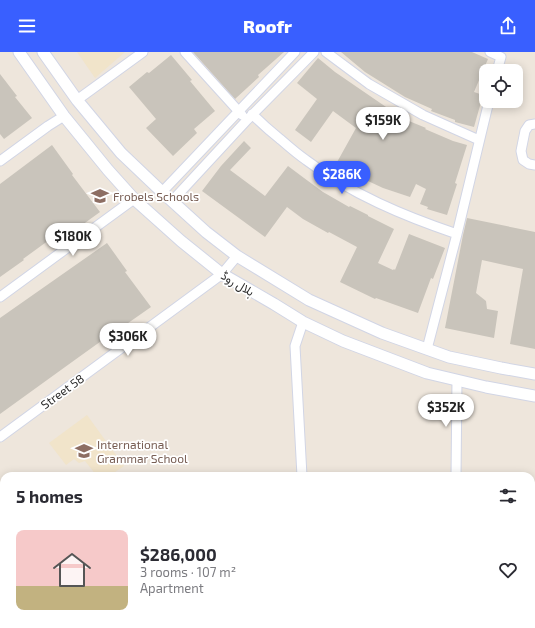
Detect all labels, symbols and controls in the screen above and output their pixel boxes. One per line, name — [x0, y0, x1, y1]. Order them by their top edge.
icon: menu — [16, 15, 38, 37]
text: Roofr — [243, 15, 292, 37]
icon: share — [497, 15, 519, 37]
map controls — [479, 64, 523, 108]
button: locate — [479, 64, 523, 108]
pin: $159K — [355, 107, 411, 141]
text: $159K — [365, 112, 401, 128]
pin: $286K — [314, 161, 370, 195]
text: $286K — [322, 166, 362, 182]
school or university icon: Frobels Schools — [90, 186, 110, 206]
place label: Frobels Schools — [113, 189, 199, 203]
pin: $180K — [45, 223, 101, 257]
text: $180K — [54, 228, 92, 244]
street label: ہلال روڈ — [218, 268, 257, 300]
pin: $306K — [100, 323, 156, 357]
text: $306K — [108, 328, 148, 344]
street label: Street 58 — [38, 371, 86, 411]
pin: $352K — [418, 394, 474, 428]
text: $352K — [427, 399, 465, 415]
place label: International Grammar School — [97, 437, 188, 465]
school or university icon: International Grammar School — [74, 441, 94, 461]
icon: filters — [497, 485, 519, 507]
text: 5 homes — [16, 486, 83, 506]
text: $286,000 — [140, 544, 217, 564]
icon: home — [48, 546, 96, 594]
icon: heart — [497, 559, 519, 581]
text: 3 rooms · 107 m² — [140, 564, 236, 580]
text: Apartment — [140, 580, 204, 596]

